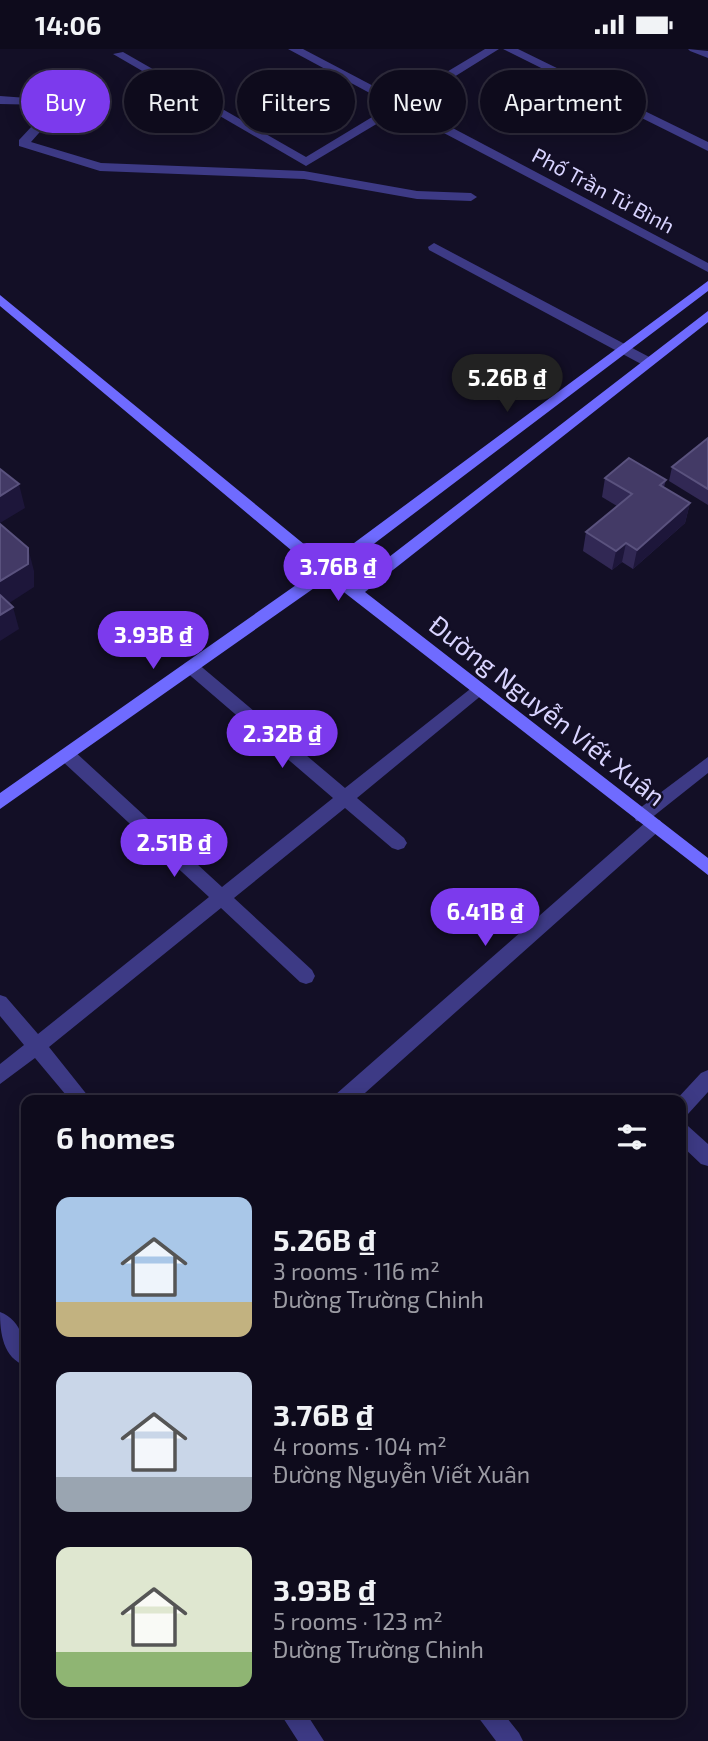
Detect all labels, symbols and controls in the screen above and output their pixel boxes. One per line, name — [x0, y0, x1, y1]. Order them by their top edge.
text: 14:06 — [35, 9, 101, 40]
chip: Buy — [21, 70, 110, 133]
chip: Rent — [124, 70, 223, 133]
chip: Filters — [237, 70, 355, 133]
chip: New — [369, 70, 466, 133]
chip: Apartment — [480, 70, 646, 133]
street label: Phố Trần Tử Bình — [528, 142, 679, 238]
pin: 5.26B ₫ — [442, 355, 572, 414]
text: 5.26B ₫ — [468, 363, 546, 391]
pin: 3.76B ₫ — [273, 543, 403, 603]
text: 3.76B ₫ — [300, 552, 376, 580]
street label: Đường Nguyễn Viết Xuân — [424, 608, 672, 812]
pin: 3.93B ₫ — [88, 611, 218, 671]
text: 3.93B ₫ — [114, 620, 192, 648]
pin: 2.32B ₫ — [217, 711, 347, 770]
text: 2.32B ₫ — [243, 719, 321, 747]
pin: 2.51B ₫ — [109, 819, 239, 879]
text: 2.51B ₫ — [137, 828, 211, 856]
pin: 6.41B ₫ — [420, 888, 550, 948]
text: 6.41B ₫ — [447, 897, 524, 925]
icon: filters — [613, 1118, 651, 1156]
text: 6 homes — [56, 1119, 175, 1155]
text: 5.26B ₫ — [273, 1221, 375, 1257]
icon: home — [112, 1225, 196, 1309]
text: 3 rooms · 116 m² — [273, 1257, 440, 1285]
text: Đường Trường Chinh — [273, 1285, 484, 1313]
text: 3.76B ₫ — [273, 1396, 373, 1432]
icon: home — [112, 1400, 196, 1484]
text: 4 rooms · 104 m² — [273, 1432, 447, 1460]
text: Đường Nguyễn Viết Xuân — [273, 1460, 530, 1488]
text: 3.93B ₫ — [273, 1571, 376, 1607]
icon: home — [112, 1575, 196, 1659]
text: 5 rooms · 123 m² — [273, 1607, 443, 1635]
text: Đường Trường Chinh — [273, 1635, 484, 1663]

